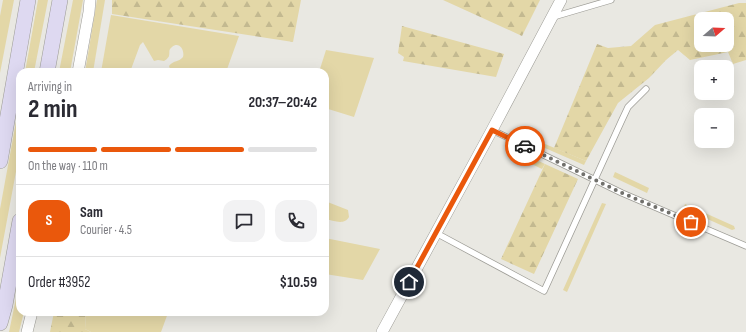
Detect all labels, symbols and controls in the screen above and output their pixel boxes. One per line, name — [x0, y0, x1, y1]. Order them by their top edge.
north arrow — [694, 12, 734, 52]
map controls — [694, 12, 734, 148]
button: + — [694, 60, 734, 100]
text: Arriving in — [28, 79, 72, 95]
text: 20:37–20:42 — [249, 93, 317, 112]
text: 2 min — [28, 94, 78, 125]
button: − — [694, 108, 734, 148]
courier — [505, 126, 545, 166]
icon: car — [514, 135, 536, 157]
text: On the way · 110 m — [28, 158, 108, 174]
button: chat — [223, 200, 265, 242]
button: phone — [275, 200, 317, 242]
text: Sam — [80, 203, 103, 222]
pin — [674, 205, 708, 239]
text: S — [46, 211, 52, 230]
icon: bag — [680, 211, 702, 233]
text: Courier · 4.5 — [80, 222, 132, 238]
pin — [392, 265, 426, 299]
icon: home — [398, 271, 420, 293]
text: Order #3952 — [28, 273, 90, 292]
text: $10.59 — [280, 273, 317, 292]

